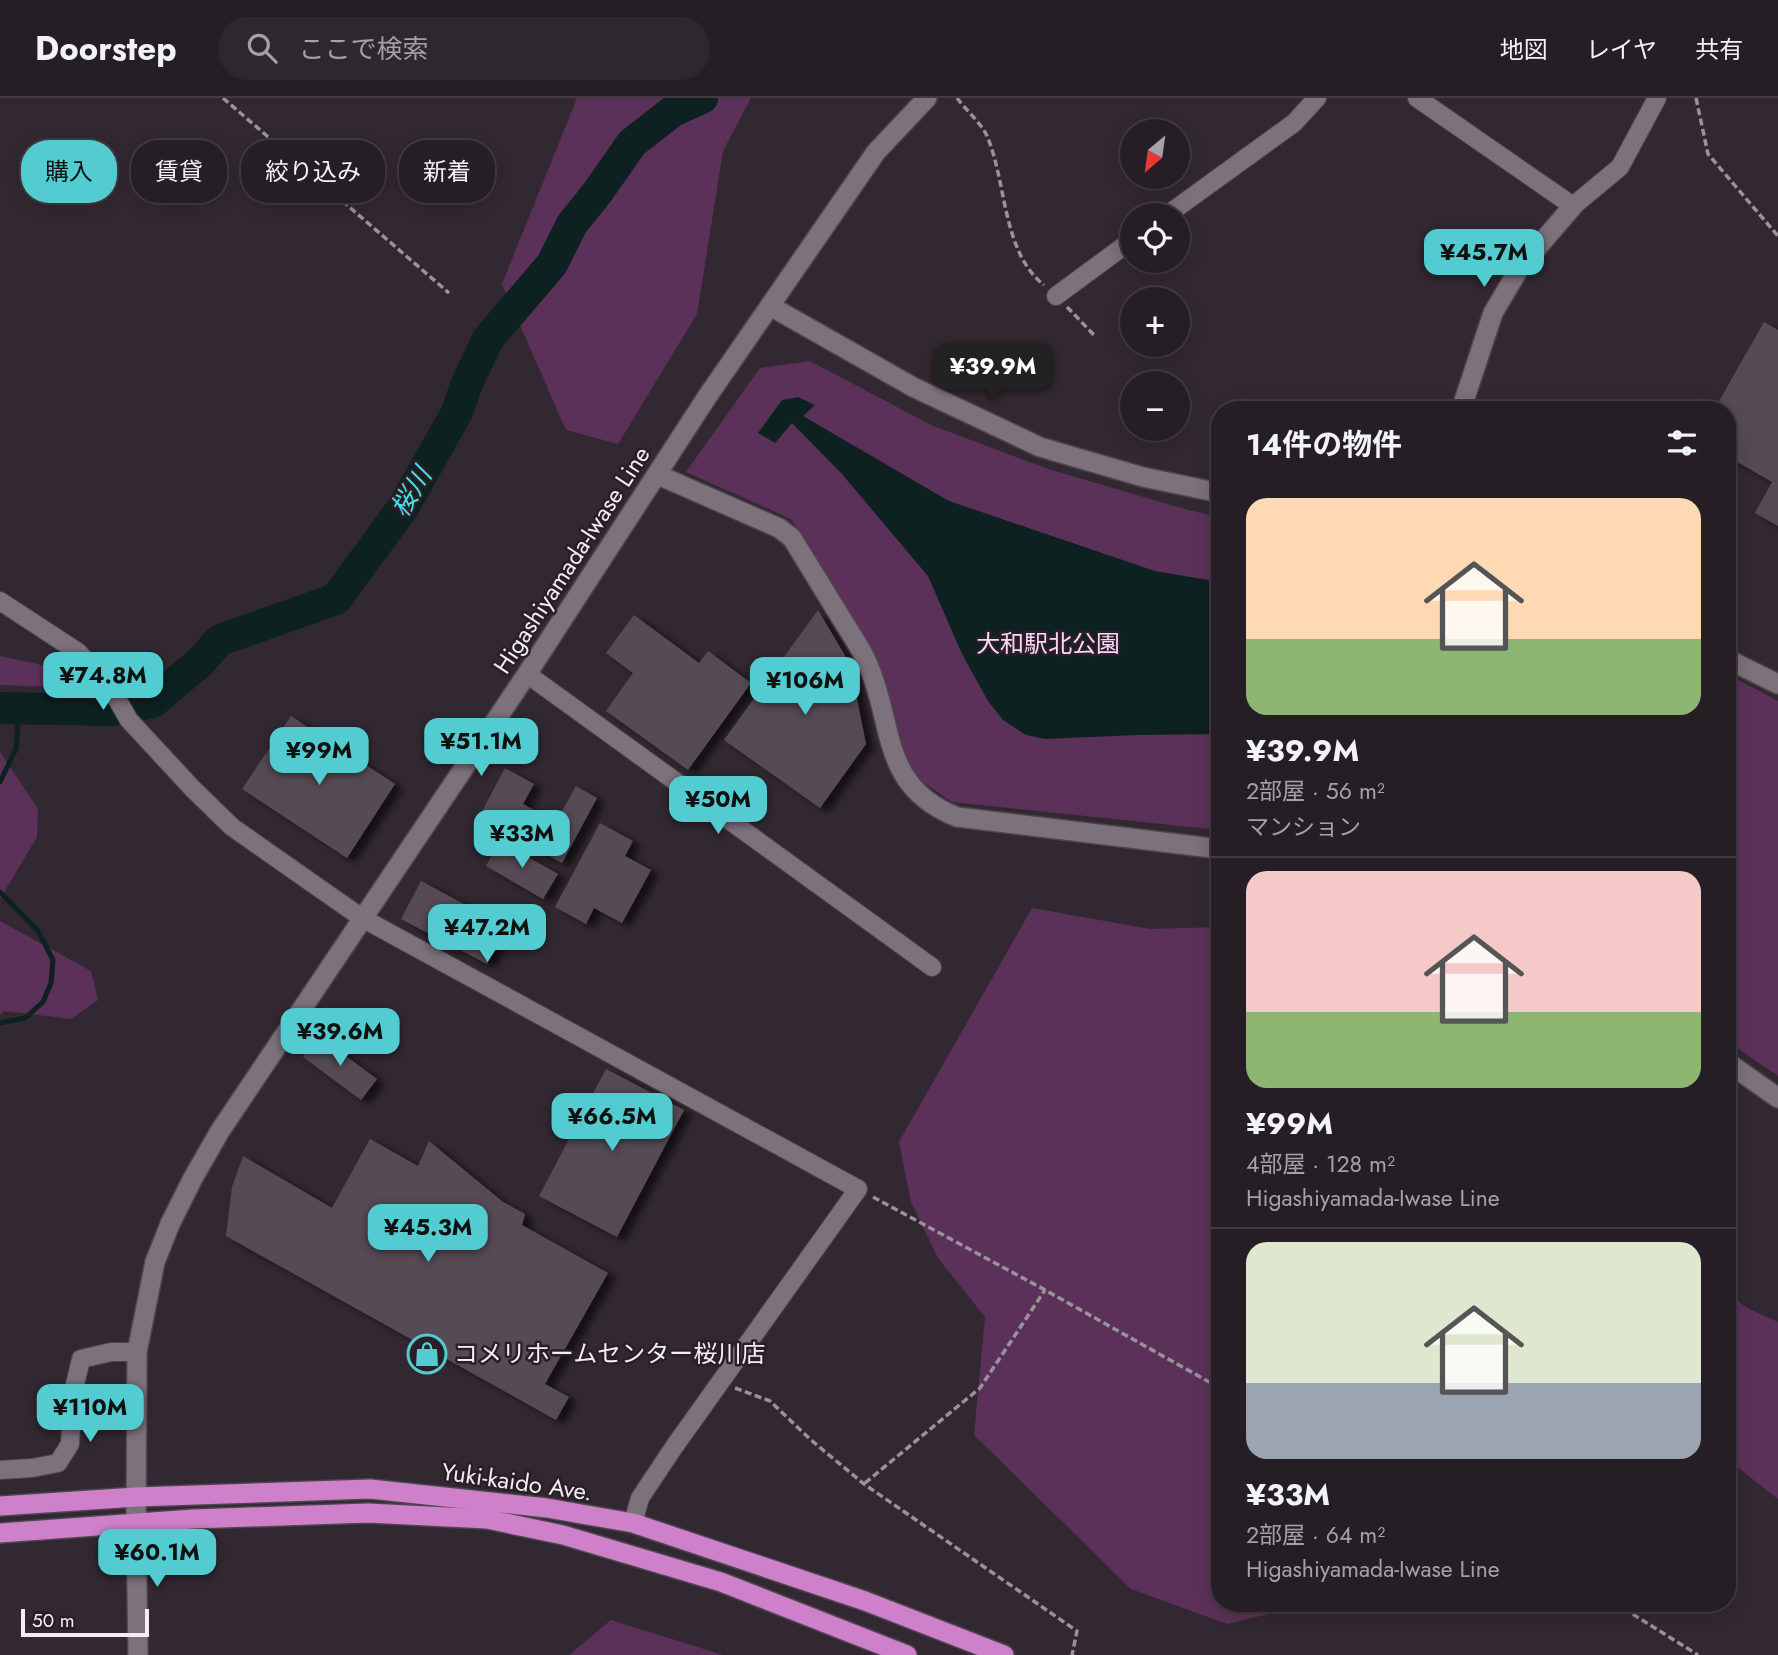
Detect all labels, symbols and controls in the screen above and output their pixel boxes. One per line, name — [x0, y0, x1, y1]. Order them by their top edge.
search box — [219, 17, 709, 80]
text: Doorstep — [35, 25, 177, 72]
icon: search — [243, 29, 281, 67]
text: ここで検索 — [299, 30, 429, 68]
text: 地図 — [1500, 32, 1548, 67]
text: レイヤ — [1586, 32, 1657, 67]
text: 共有 — [1695, 32, 1743, 67]
north arrow — [1120, 119, 1190, 189]
map controls — [1120, 119, 1190, 441]
chip: 購入 — [21, 140, 117, 203]
chip: 賃貸 — [131, 140, 227, 203]
chip: 絞り込み — [241, 140, 385, 203]
chip: 新着 — [399, 140, 495, 203]
button: locate — [1120, 203, 1190, 273]
pin: ¥45.7M — [1427, 230, 1541, 289]
text: ¥45.7M — [1440, 235, 1528, 269]
button: + — [1120, 287, 1190, 357]
pin: ¥39.9M — [936, 344, 1050, 403]
text: ¥39.9M — [950, 349, 1036, 383]
button: − — [1120, 371, 1190, 441]
text: 14件の物件 — [1246, 423, 1402, 466]
icon: filters — [1663, 424, 1701, 462]
street label: Higashiyamada-Iwase Line — [485, 439, 658, 680]
water label: 桜川 — [381, 457, 442, 524]
icon: home — [1411, 543, 1537, 669]
park label: 大和駅北公園 — [976, 626, 1120, 661]
pin: ¥74.8M — [46, 652, 160, 712]
text: ¥74.8M — [59, 658, 147, 692]
pin: ¥106M — [756, 658, 854, 717]
text: ¥106M — [766, 663, 844, 697]
pin: ¥51.1M — [424, 718, 538, 778]
text: ¥51.1M — [440, 724, 522, 758]
pin: ¥99M — [278, 728, 360, 787]
text: ¥39.9M — [1246, 729, 1359, 772]
text: ¥99M — [286, 733, 352, 767]
text: 2部屋 · 56 m² — [1246, 774, 1385, 808]
pin: ¥50M — [677, 776, 759, 836]
text: ¥50M — [685, 782, 751, 816]
pin: ¥33M — [481, 810, 563, 870]
text: マンション — [1246, 810, 1361, 844]
text: ¥33M — [490, 816, 554, 850]
pin: ¥47.2M — [430, 904, 544, 964]
text: ¥47.2M — [444, 910, 530, 944]
icon: home — [1411, 916, 1537, 1042]
pin: ¥39.6M — [283, 1009, 397, 1068]
text: ¥39.6M — [297, 1014, 383, 1048]
pin: ¥66.5M — [555, 1094, 669, 1153]
text: ¥66.5M — [568, 1099, 656, 1133]
text: ¥99M — [1246, 1102, 1333, 1145]
text: 4部屋 · 128 m² — [1246, 1147, 1395, 1181]
text: Higashiyamada-Iwase Line — [1246, 1181, 1500, 1215]
pin: ¥45.3M — [371, 1204, 485, 1264]
text: ¥45.3M — [384, 1210, 472, 1244]
icon: home — [1411, 1287, 1537, 1413]
shop icon: コメリホームセンター桜川店 — [406, 1333, 448, 1375]
place label: コメリホームセンター桜川店 — [454, 1336, 765, 1371]
pin: ¥110M — [41, 1384, 139, 1444]
text: ¥110M — [53, 1390, 127, 1424]
street label: Yuki-kaido Ave. — [440, 1454, 595, 1509]
text: ¥33M — [1246, 1473, 1330, 1516]
text: 2部屋 · 64 m² — [1246, 1518, 1385, 1552]
pin: ¥60.1M — [100, 1530, 214, 1589]
text: ¥60.1M — [114, 1535, 200, 1569]
text: Higashiyamada-Iwase Line — [1246, 1552, 1500, 1586]
scale bar — [21, 1606, 149, 1638]
text: 50 m — [32, 1607, 75, 1634]

